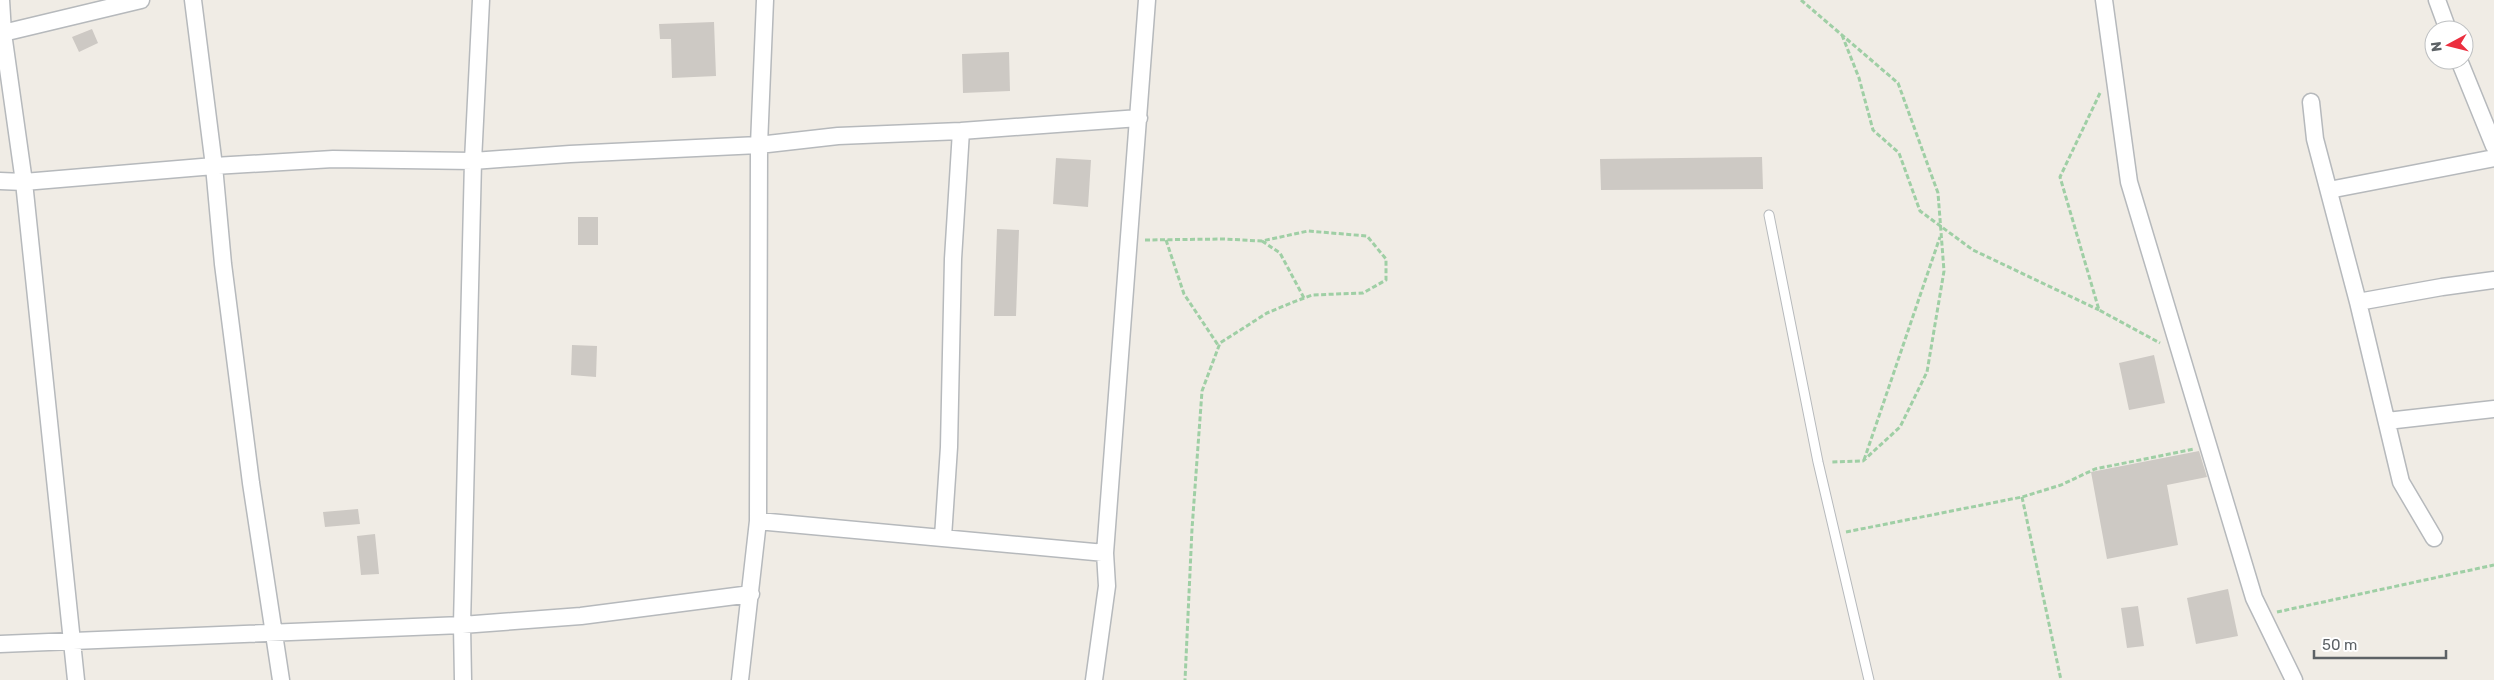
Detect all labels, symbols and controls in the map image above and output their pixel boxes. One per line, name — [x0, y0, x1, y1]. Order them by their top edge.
north arrow — [2424, 20, 2474, 70]
text: N — [2428, 40, 2446, 53]
scale bar — [2314, 628, 2446, 660]
text: 50 m — [2322, 636, 2357, 654]

